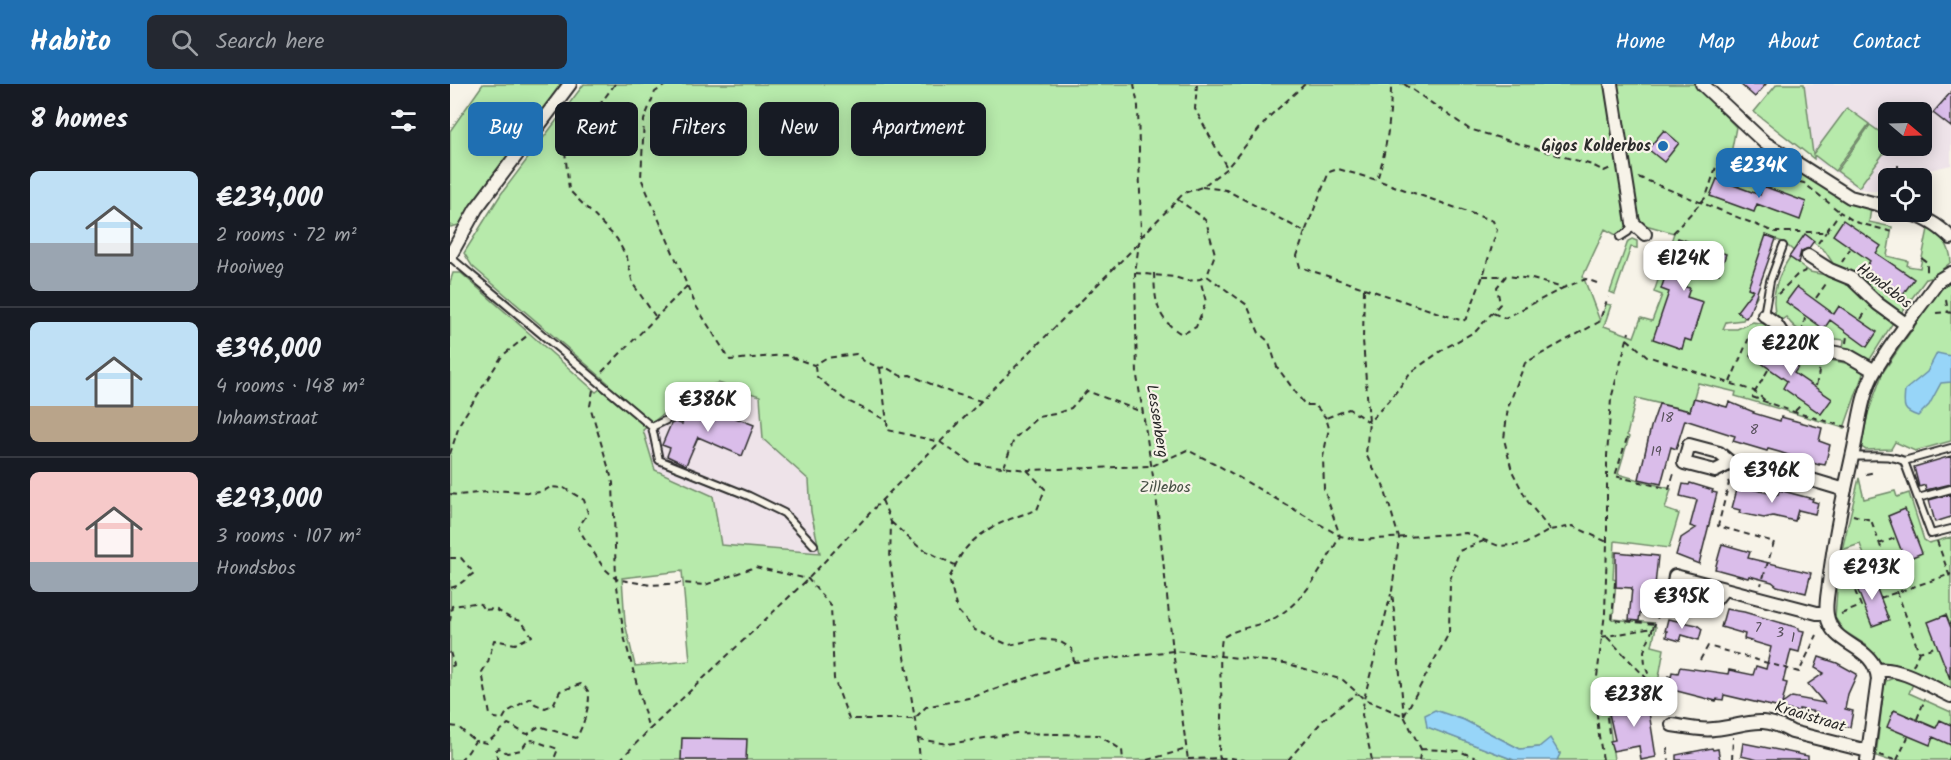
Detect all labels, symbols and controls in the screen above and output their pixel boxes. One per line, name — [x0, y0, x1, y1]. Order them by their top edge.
search box — [147, 15, 567, 69]
text: Habito — [30, 20, 111, 65]
text: Search here — [216, 25, 325, 60]
icon: search — [168, 26, 201, 59]
text: Home — [1616, 26, 1665, 59]
text: Map — [1698, 26, 1735, 59]
text: About — [1768, 26, 1819, 59]
text: Contact — [1852, 26, 1921, 59]
text: 8 homes — [30, 99, 128, 141]
chip: Buy — [468, 102, 543, 156]
chip: Rent — [555, 102, 638, 156]
chip: Filters — [650, 102, 747, 156]
chip: New — [759, 102, 839, 156]
chip: Apartment — [851, 102, 986, 156]
north arrow — [1878, 102, 1932, 156]
map controls — [1878, 102, 1932, 222]
icon: filters — [387, 104, 420, 137]
place label: Gigos Kolderbos — [1541, 134, 1652, 159]
marker: Gigos Kolderbos — [1656, 139, 1670, 153]
pin: €234K — [1717, 148, 1801, 199]
text: €234K — [1730, 151, 1788, 183]
button: locate — [1878, 168, 1932, 222]
text: €234,000 — [216, 178, 323, 220]
icon: home — [78, 195, 150, 267]
text: 2 rooms · 72 m² — [216, 220, 357, 252]
pin: €124K — [1642, 241, 1726, 292]
text: €124K — [1657, 244, 1711, 276]
text: Hooiweg — [216, 252, 284, 284]
street label: Hondsbos — [1851, 257, 1917, 315]
pin: €220K — [1749, 326, 1833, 377]
text: €396,000 — [216, 329, 321, 371]
text: €220K — [1762, 329, 1820, 361]
icon: home — [78, 346, 150, 418]
text: 4 rooms · 148 m² — [216, 371, 364, 403]
pin: €386K — [666, 382, 750, 433]
street label: Lessenberg — [1139, 383, 1175, 459]
text: €386K — [679, 385, 737, 417]
text: Inhamstraat — [216, 403, 318, 435]
house number: 18 — [1661, 407, 1674, 429]
house number: 8 — [1750, 419, 1759, 441]
house number: 19 — [1650, 441, 1662, 463]
pin: €396K — [1730, 453, 1814, 504]
text: €396K — [1744, 456, 1800, 488]
park label: Zillebos — [1139, 475, 1191, 500]
text: €293,000 — [216, 479, 322, 521]
icon: home — [78, 496, 150, 568]
text: 3 rooms · 107 m² — [216, 521, 361, 553]
pin: €293K — [1830, 550, 1914, 601]
text: Hondsbos — [216, 553, 296, 585]
text: €293K — [1843, 553, 1901, 585]
pin: €395K — [1640, 579, 1724, 630]
text: €395K — [1654, 582, 1710, 614]
house number: 7 — [1755, 617, 1762, 639]
house number: 3 — [1776, 622, 1784, 644]
house number: 1 — [1791, 627, 1795, 649]
pin: €238K — [1592, 677, 1676, 728]
text: €238K — [1604, 680, 1664, 712]
street label: Kraaistraat — [1771, 694, 1849, 740]

